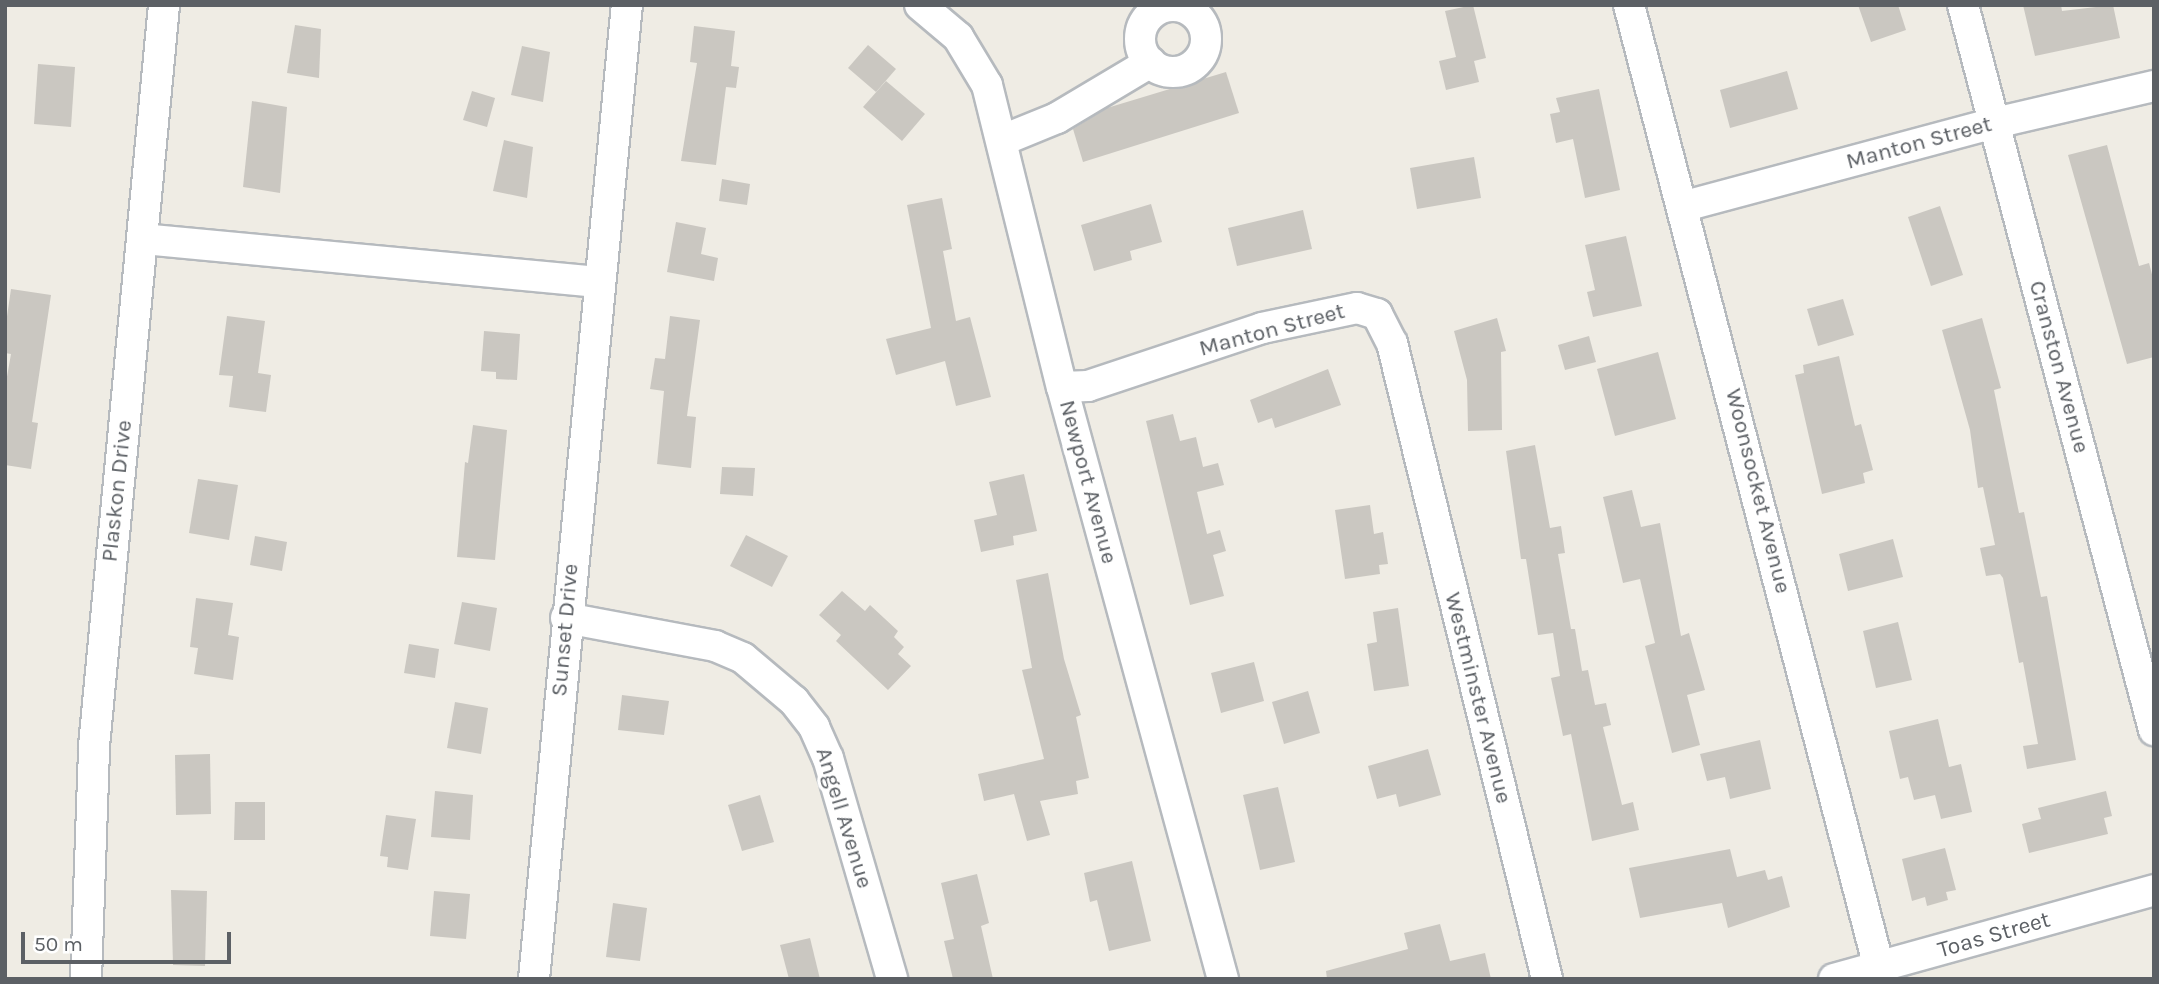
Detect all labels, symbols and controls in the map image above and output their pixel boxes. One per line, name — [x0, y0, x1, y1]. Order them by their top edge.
street label: Manton Street — [1843, 110, 1995, 176]
street label: Cranston Avenue — [2023, 278, 2095, 456]
street label: Manton Street — [1196, 297, 1348, 363]
street label: Woonsocket Avenue — [1719, 386, 1797, 596]
street label: Newport Avenue — [1053, 397, 1123, 567]
street label: Plaskon Drive — [96, 419, 138, 563]
street label: Sunset Drive — [545, 562, 585, 698]
street label: Westminster Avenue — [1438, 590, 1518, 806]
street label: Angell Avenue — [809, 744, 879, 892]
street label: Toas Street — [1935, 906, 2053, 964]
scale bar — [24, 918, 234, 962]
text: 50 m — [34, 932, 83, 956]

